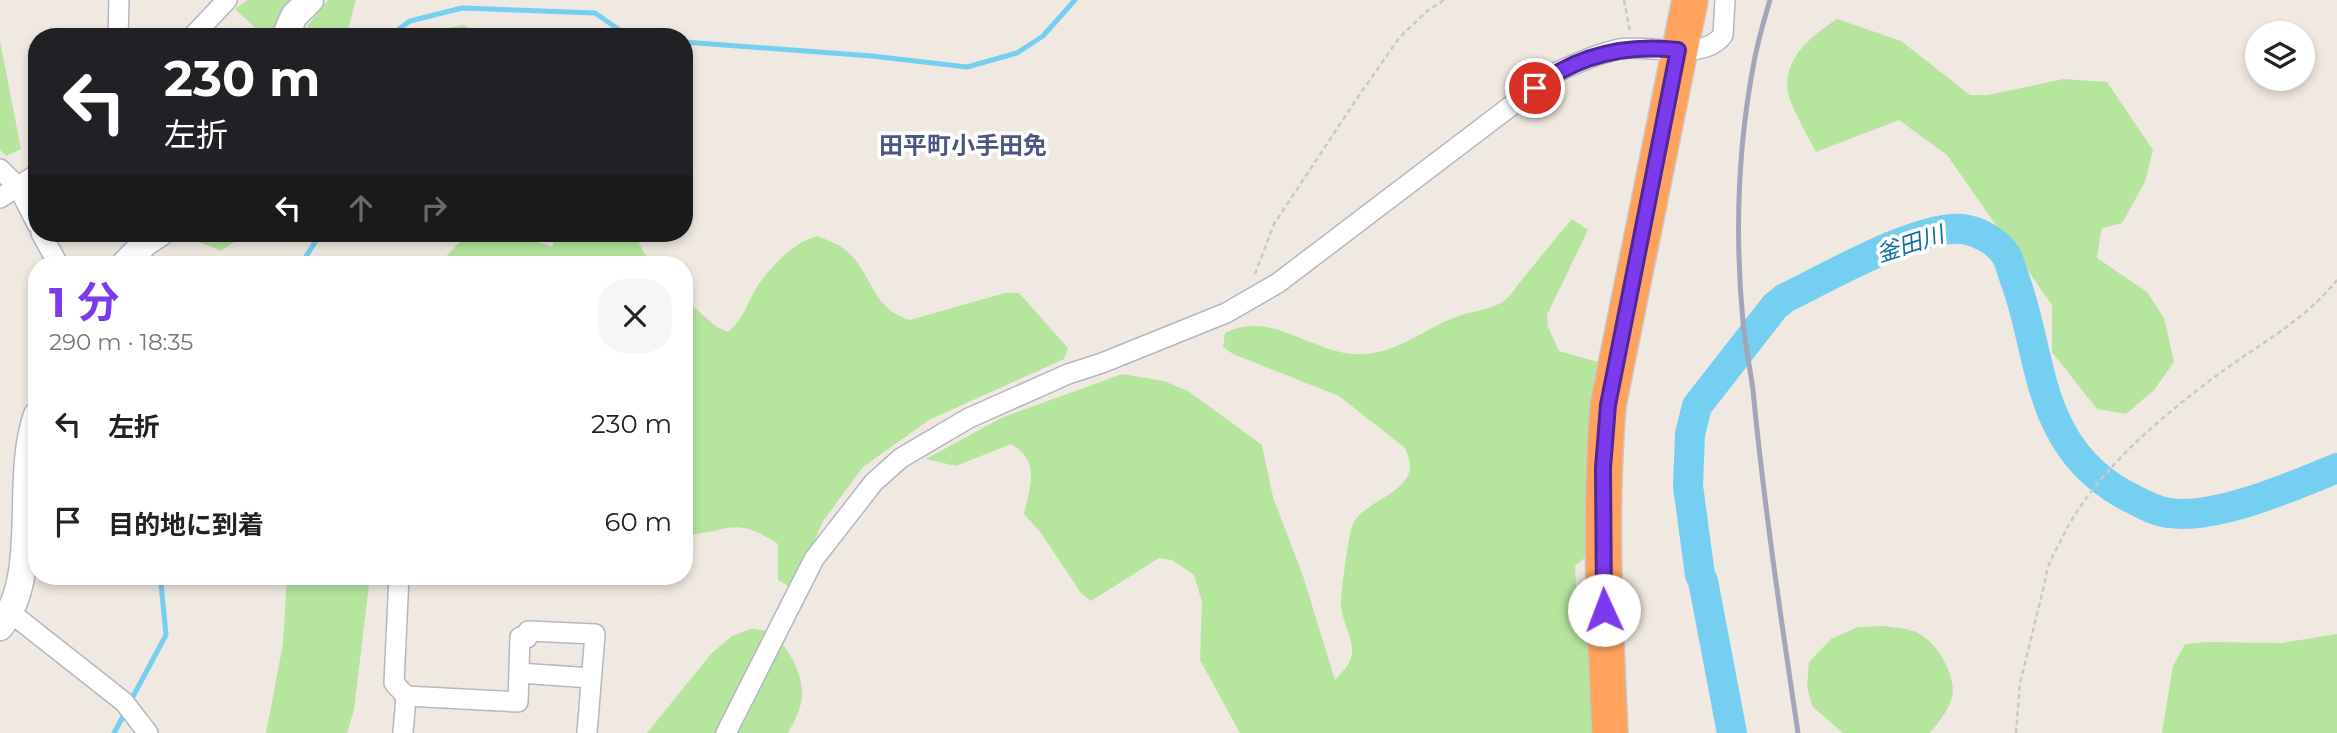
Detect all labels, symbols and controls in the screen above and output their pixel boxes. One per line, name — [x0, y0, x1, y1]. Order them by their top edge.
map controls — [2245, 21, 2315, 91]
button: layers — [2245, 21, 2315, 91]
text: 230 m — [164, 49, 320, 108]
icon: left — [49, 56, 140, 147]
pin — [1505, 58, 1565, 118]
icon: arrive — [1516, 69, 1554, 107]
text: 左折 — [164, 115, 228, 154]
district label: 田平町小手田免 — [879, 131, 1047, 160]
icon: left — [269, 189, 307, 227]
icon: ahead — [342, 189, 380, 227]
icon: right — [415, 189, 453, 227]
water label: 釜田川 — [1873, 219, 1950, 268]
text: 1 分 — [49, 276, 119, 328]
button: close — [598, 279, 672, 353]
text: 290 m · 18:35 — [49, 328, 193, 356]
icon: left — [49, 405, 87, 443]
text: 230 m — [591, 408, 672, 440]
text: 左折 — [108, 411, 160, 443]
icon: arrive — [49, 503, 87, 541]
text: 60 m — [605, 506, 672, 538]
text: 目的地に到着 — [108, 509, 264, 541]
position arrow — [1567, 573, 1641, 647]

